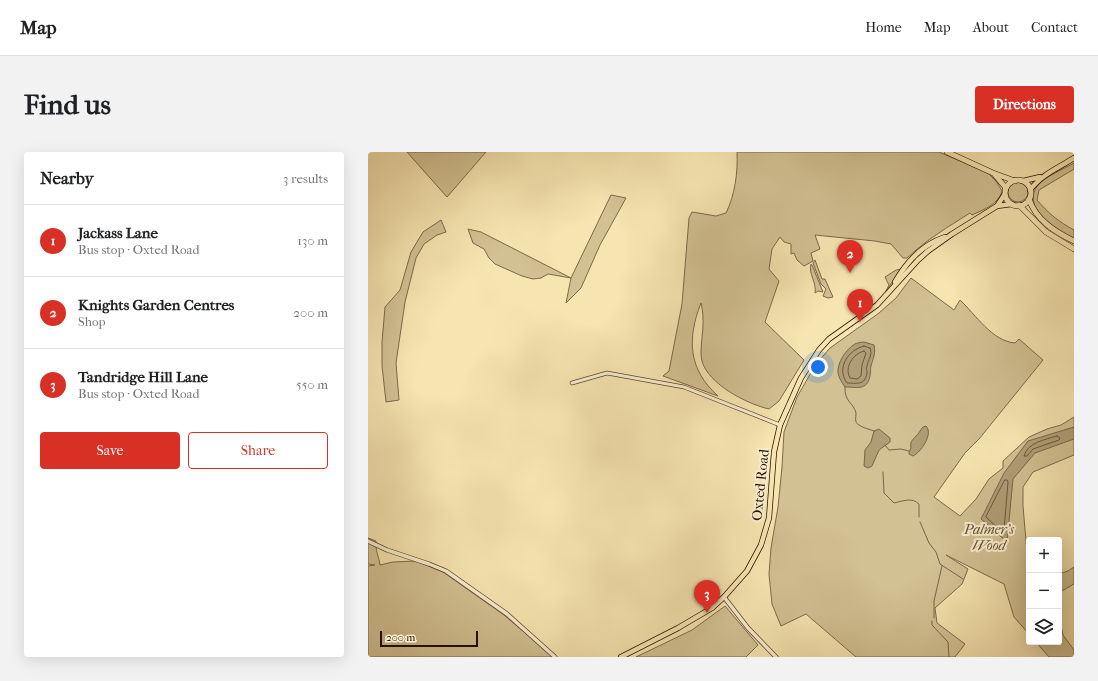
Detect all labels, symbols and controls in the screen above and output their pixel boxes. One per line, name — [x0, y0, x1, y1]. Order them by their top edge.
text: Map — [20, 17, 56, 39]
text: Home — [865, 19, 902, 36]
text: Map — [924, 19, 951, 36]
text: About — [973, 19, 1009, 36]
text: Contact — [1031, 19, 1078, 36]
button: Directions — [975, 86, 1074, 123]
text: Find us — [24, 88, 111, 121]
text: Nearby — [40, 168, 94, 188]
text: 3 results — [283, 171, 328, 186]
text: Jackass Lane — [78, 224, 158, 242]
text: 1 — [51, 233, 55, 248]
text: 130 m — [297, 233, 328, 248]
pin: 2 — [837, 240, 863, 273]
text: Bus stop · Oxted Road — [78, 242, 200, 257]
pin: 1 — [847, 289, 873, 322]
text: Knights Garden Centres — [78, 296, 234, 314]
text: 2 — [50, 305, 56, 320]
text: 200 m — [293, 305, 328, 320]
text: Shop — [78, 314, 106, 329]
your location — [808, 357, 828, 377]
text: Tandridge Hill Lane — [78, 368, 208, 386]
text: 3 — [50, 377, 56, 392]
text: 550 m — [296, 377, 328, 392]
text: Bus stop · Oxted Road — [78, 386, 200, 401]
button: Save — [40, 432, 180, 469]
button: Share — [188, 432, 328, 469]
street label: Oxted Road — [748, 448, 773, 522]
park label: Palmer's Wood — [963, 521, 1015, 554]
map controls — [1026, 537, 1062, 645]
button: + — [1026, 537, 1062, 573]
button: − — [1026, 573, 1062, 609]
pin: 3 — [694, 580, 720, 613]
button: layers — [1026, 609, 1062, 645]
scale bar — [380, 629, 478, 648]
text: 200 m — [386, 631, 415, 644]

